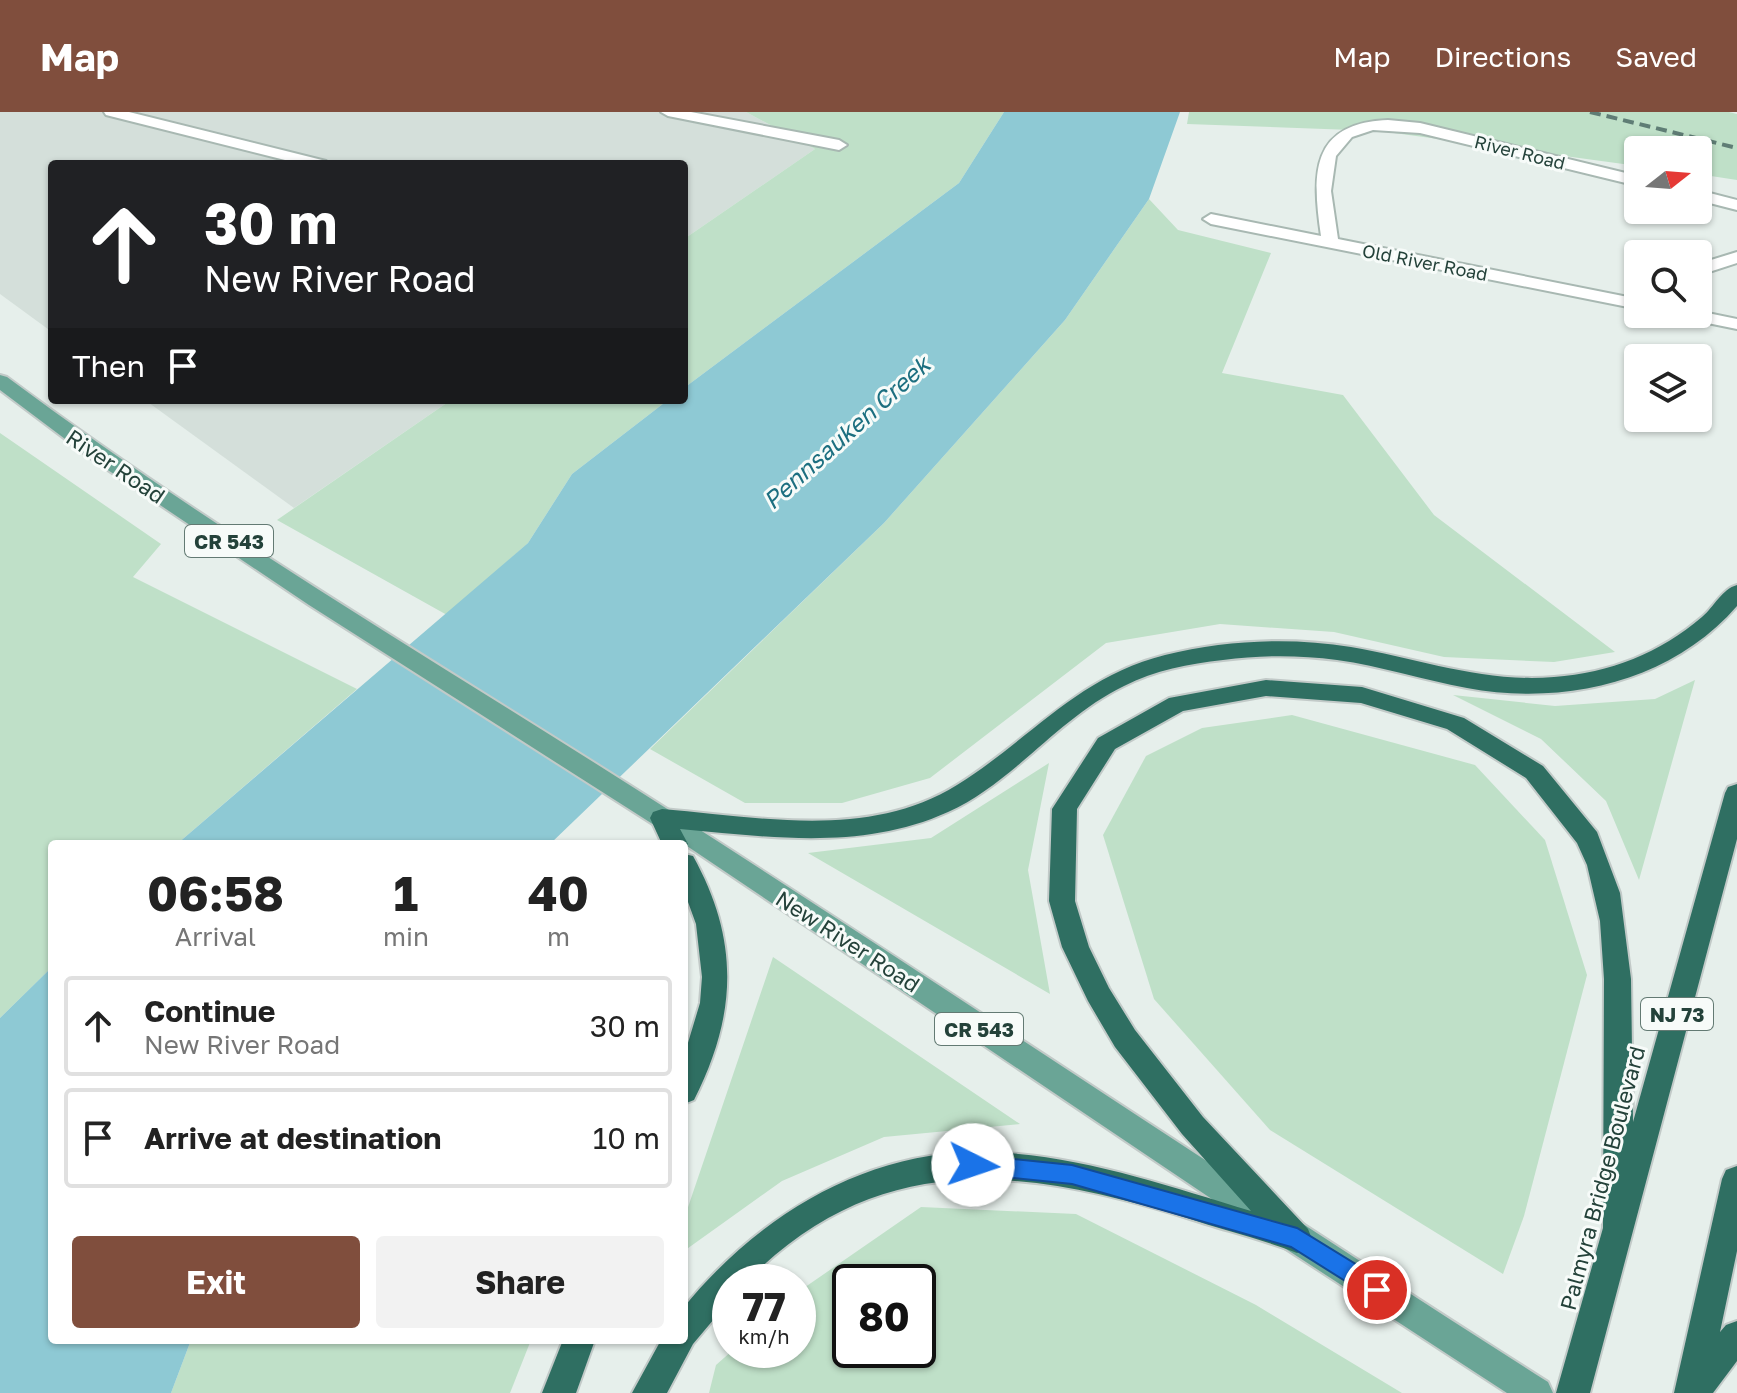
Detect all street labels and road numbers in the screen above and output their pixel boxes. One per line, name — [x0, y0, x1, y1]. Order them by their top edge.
street label: River Road — [1472, 130, 1568, 174]
street label: Old River Road — [1360, 239, 1490, 285]
street label: River Road — [61, 423, 171, 509]
road number: CR 543 — [185, 525, 273, 557]
street label: New River Road — [771, 884, 925, 998]
road number: NJ 73 — [1641, 998, 1713, 1030]
road number: CR 543 — [935, 1013, 1023, 1045]
street label: Palmyra Bridge Boulevard — [1554, 1043, 1650, 1313]

